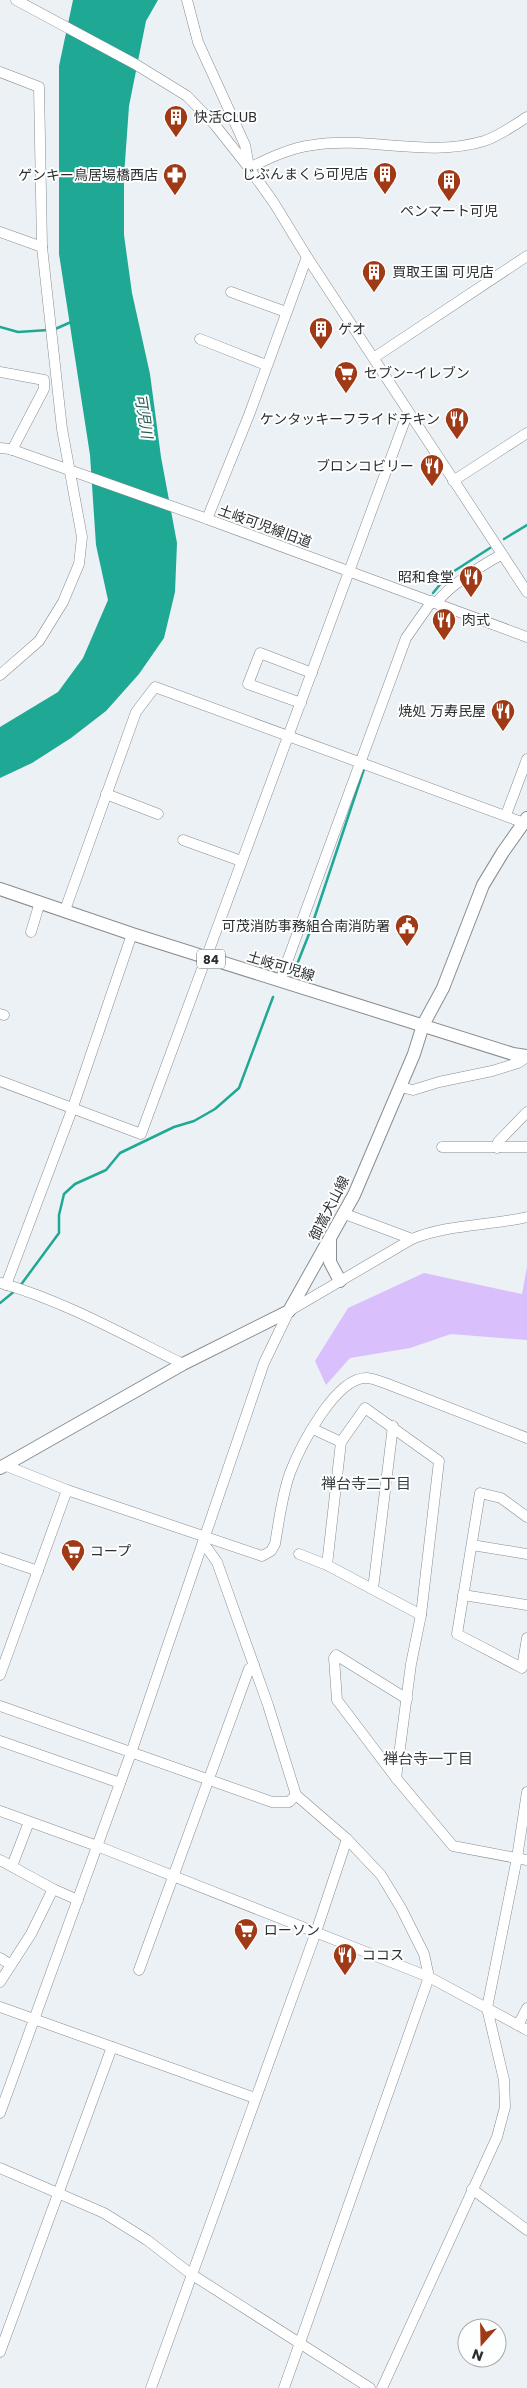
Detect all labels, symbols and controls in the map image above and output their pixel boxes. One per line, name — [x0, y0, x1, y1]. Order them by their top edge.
building icon: 快活CLUB — [163, 104, 189, 138]
place label: 快活CLUB — [194, 107, 257, 127]
building icon: じぶんまくら可児店 — [372, 161, 398, 195]
pharmacy icon: ゲンキー鳥居場橋西店 — [162, 162, 188, 196]
place label: じぶんまくら可児店 — [242, 164, 368, 184]
place label: ゲンキー鳥居場橋西店 — [18, 165, 158, 185]
building icon: ペンマート可児 — [436, 168, 462, 202]
place label: ペンマート可児 — [400, 201, 498, 221]
building icon: 買取王国 可児店 — [361, 259, 387, 293]
place label: 買取王国 可児店 — [392, 262, 494, 282]
building icon: ゲオ — [308, 316, 334, 350]
place label: ゲオ — [338, 319, 366, 339]
supermarket icon: セブン-イレブン — [333, 360, 359, 394]
place label: セブン-イレブン — [364, 363, 470, 383]
water label: 可児川 — [130, 392, 158, 442]
restaurant icon: ケンタッキーフライドチキン — [444, 406, 470, 440]
place label: ケンタッキーフライドチキン — [260, 409, 440, 429]
restaurant icon: ブロンコビリー — [419, 453, 445, 487]
place label: ブロンコビリー — [316, 456, 414, 476]
street label: 土岐可児線旧道 — [216, 500, 314, 552]
restaurant icon: 昭和食堂 — [458, 564, 484, 598]
place label: 昭和食堂 — [398, 567, 454, 587]
restaurant icon: 肉式 — [431, 607, 457, 641]
place label: 肉式 — [462, 610, 490, 630]
restaurant icon: 焼処 万寿民屋 — [490, 698, 516, 732]
place label: 焼処 万寿民屋 — [398, 701, 486, 721]
public building icon: 可茂消防事務組合南消防署 — [394, 913, 420, 947]
place label: 可茂消防事務組合南消防署 — [222, 916, 390, 936]
street label: 土岐可児線 — [245, 946, 317, 986]
road number: 84 — [197, 950, 225, 969]
street label: 御嵩犬山線 — [304, 1172, 354, 1244]
district label: 禅台寺二丁目 — [321, 1473, 411, 1494]
supermarket icon: コープ — [60, 1538, 86, 1572]
place label: コープ — [90, 1541, 131, 1561]
district label: 禅台寺一丁目 — [383, 1748, 473, 1769]
supermarket icon: ローソン — [233, 1917, 259, 1951]
place label: ローソン — [264, 1920, 320, 1940]
restaurant icon: ココス — [332, 1942, 358, 1976]
place label: ココス — [362, 1945, 404, 1965]
north arrow — [457, 2318, 507, 2368]
text: N — [469, 2344, 486, 2366]

